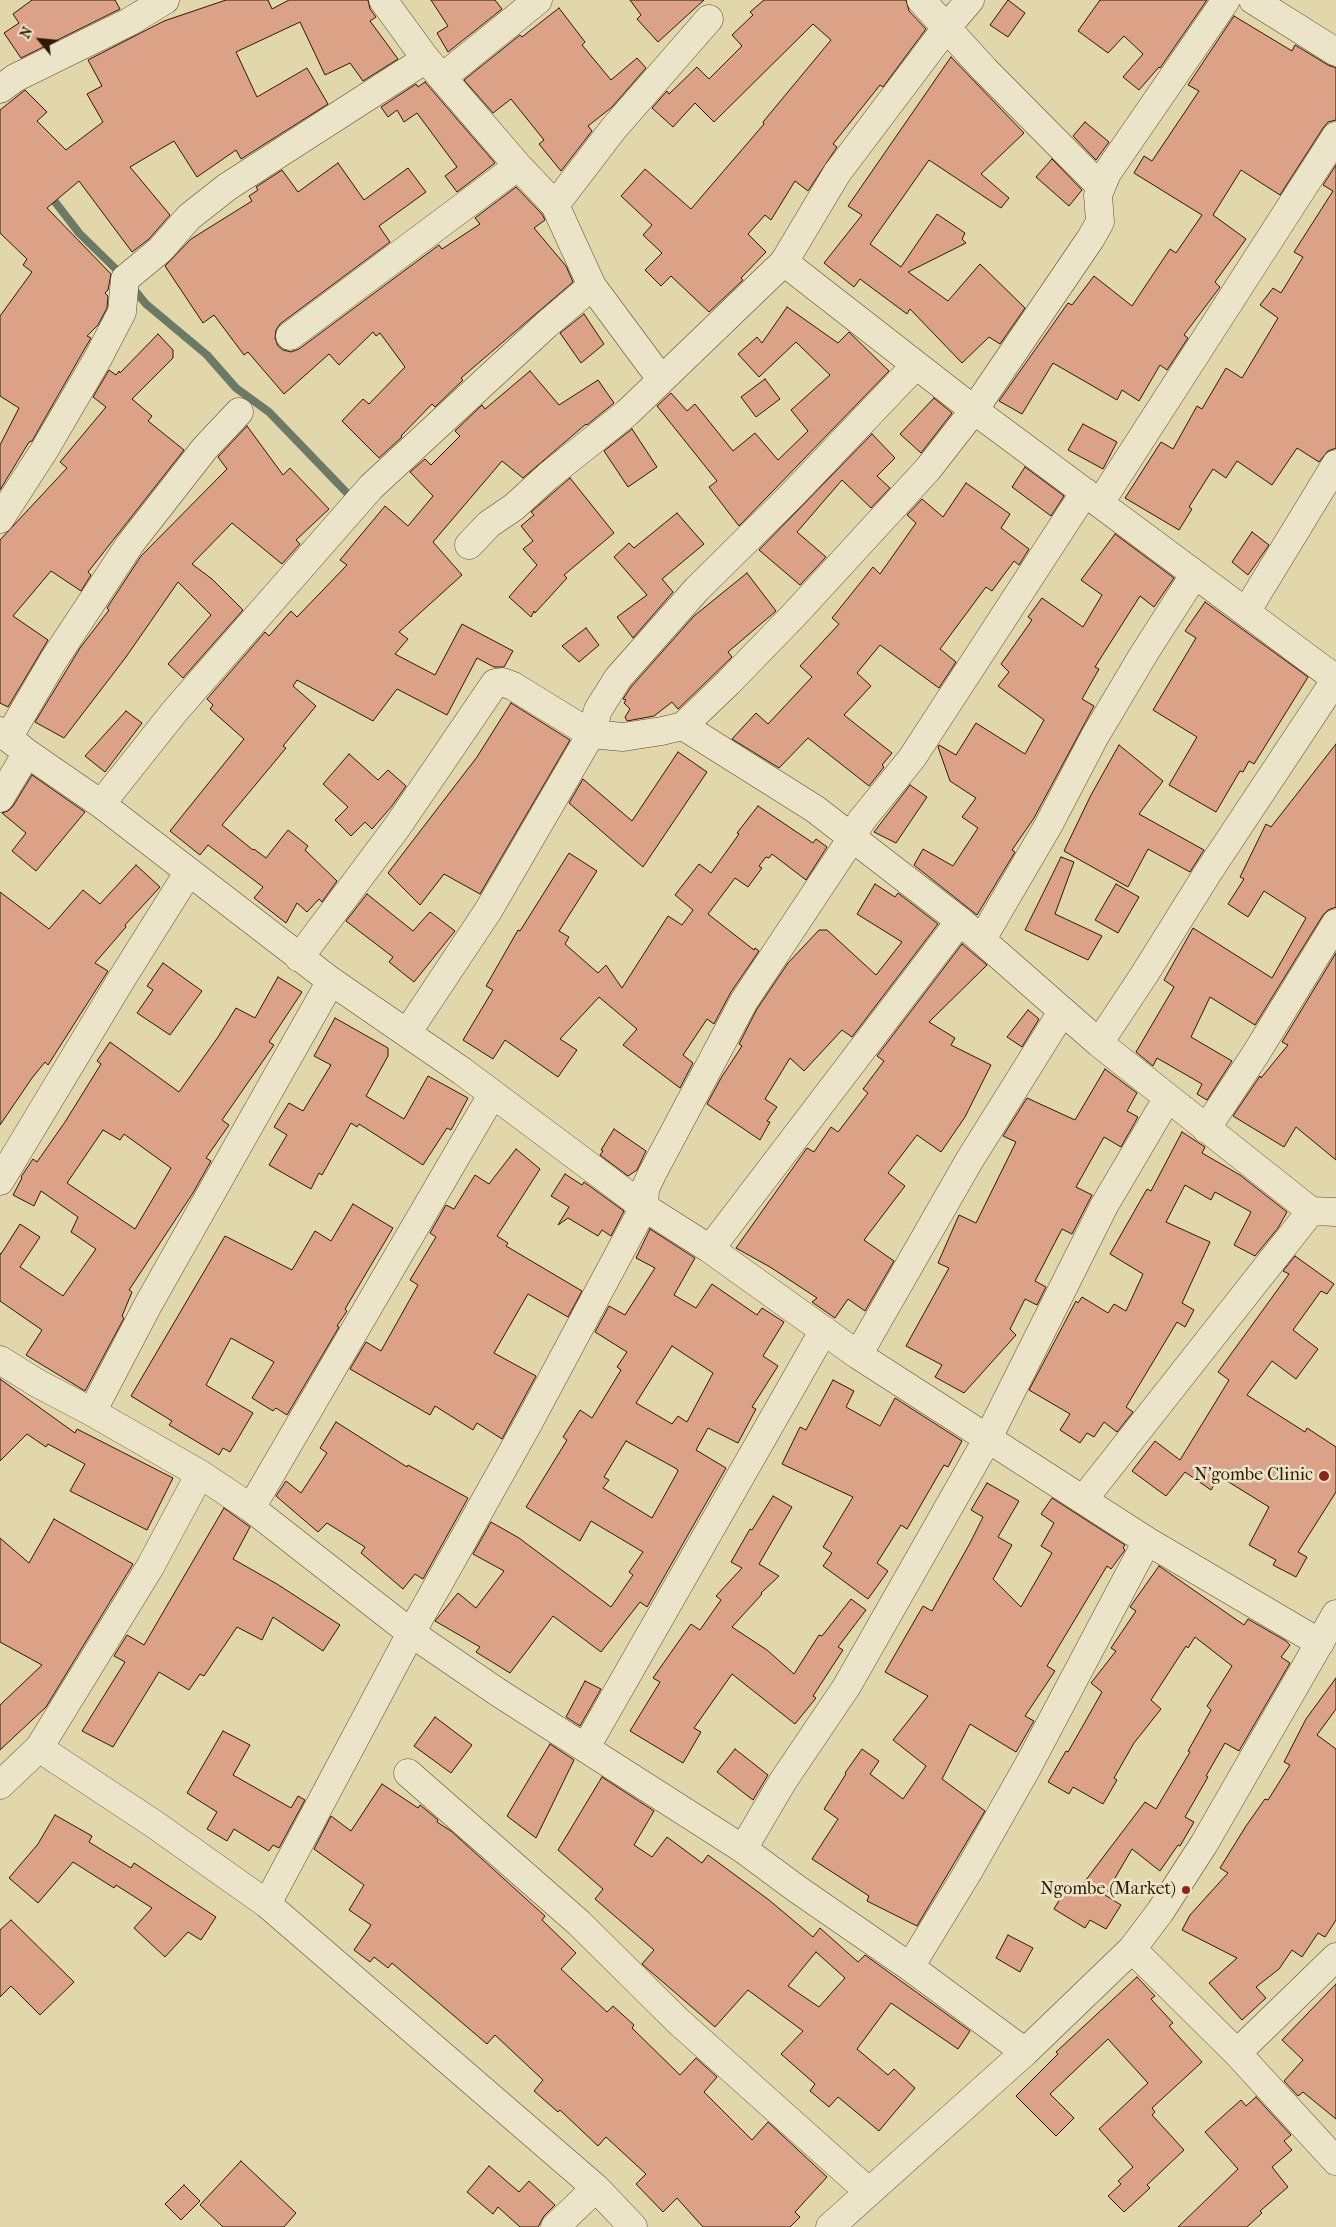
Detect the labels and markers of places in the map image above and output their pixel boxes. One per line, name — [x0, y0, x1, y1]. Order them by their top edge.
place label: N'gombe Clinic — [1194, 1465, 1313, 1487]
marker: N'gombe Clinic — [1317, 1469, 1331, 1483]
place label: Ngombe (Market) — [1040, 1879, 1176, 1901]
marker: Ngombe (Market) — [1180, 1884, 1192, 1896]

